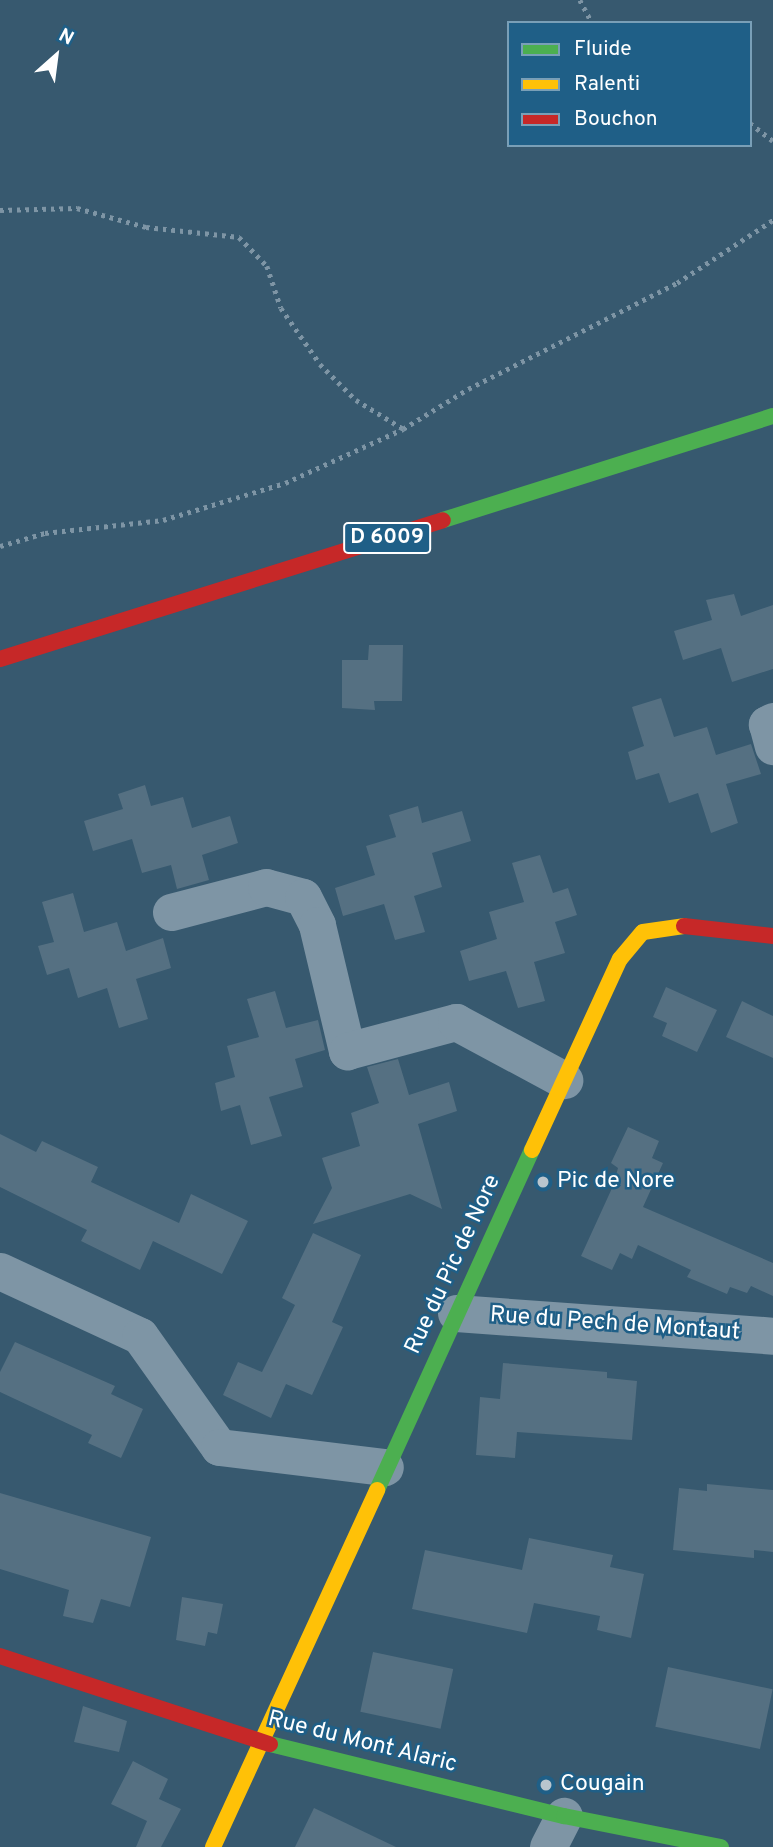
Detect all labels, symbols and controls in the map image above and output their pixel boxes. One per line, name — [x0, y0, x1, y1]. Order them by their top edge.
north arrow — [21, 21, 91, 91]
legend — [507, 21, 752, 147]
text: N — [54, 24, 78, 51]
text: Fluide — [574, 36, 632, 63]
text: Ralenti — [574, 71, 640, 98]
text: Bouchon — [574, 106, 657, 133]
road number: D 6009 — [342, 520, 432, 556]
place label: Pic de Nore — [557, 1168, 675, 1196]
street label: Rue du Pic de Nore — [400, 1171, 508, 1359]
marker: Pic de Nore — [535, 1174, 551, 1190]
street label: Rue du Pech de Montaut — [489, 1302, 741, 1348]
street label: Rue du Mont Alaric — [264, 1706, 460, 1780]
place label: Cougain — [560, 1771, 645, 1799]
marker: Cougain — [538, 1777, 554, 1793]

